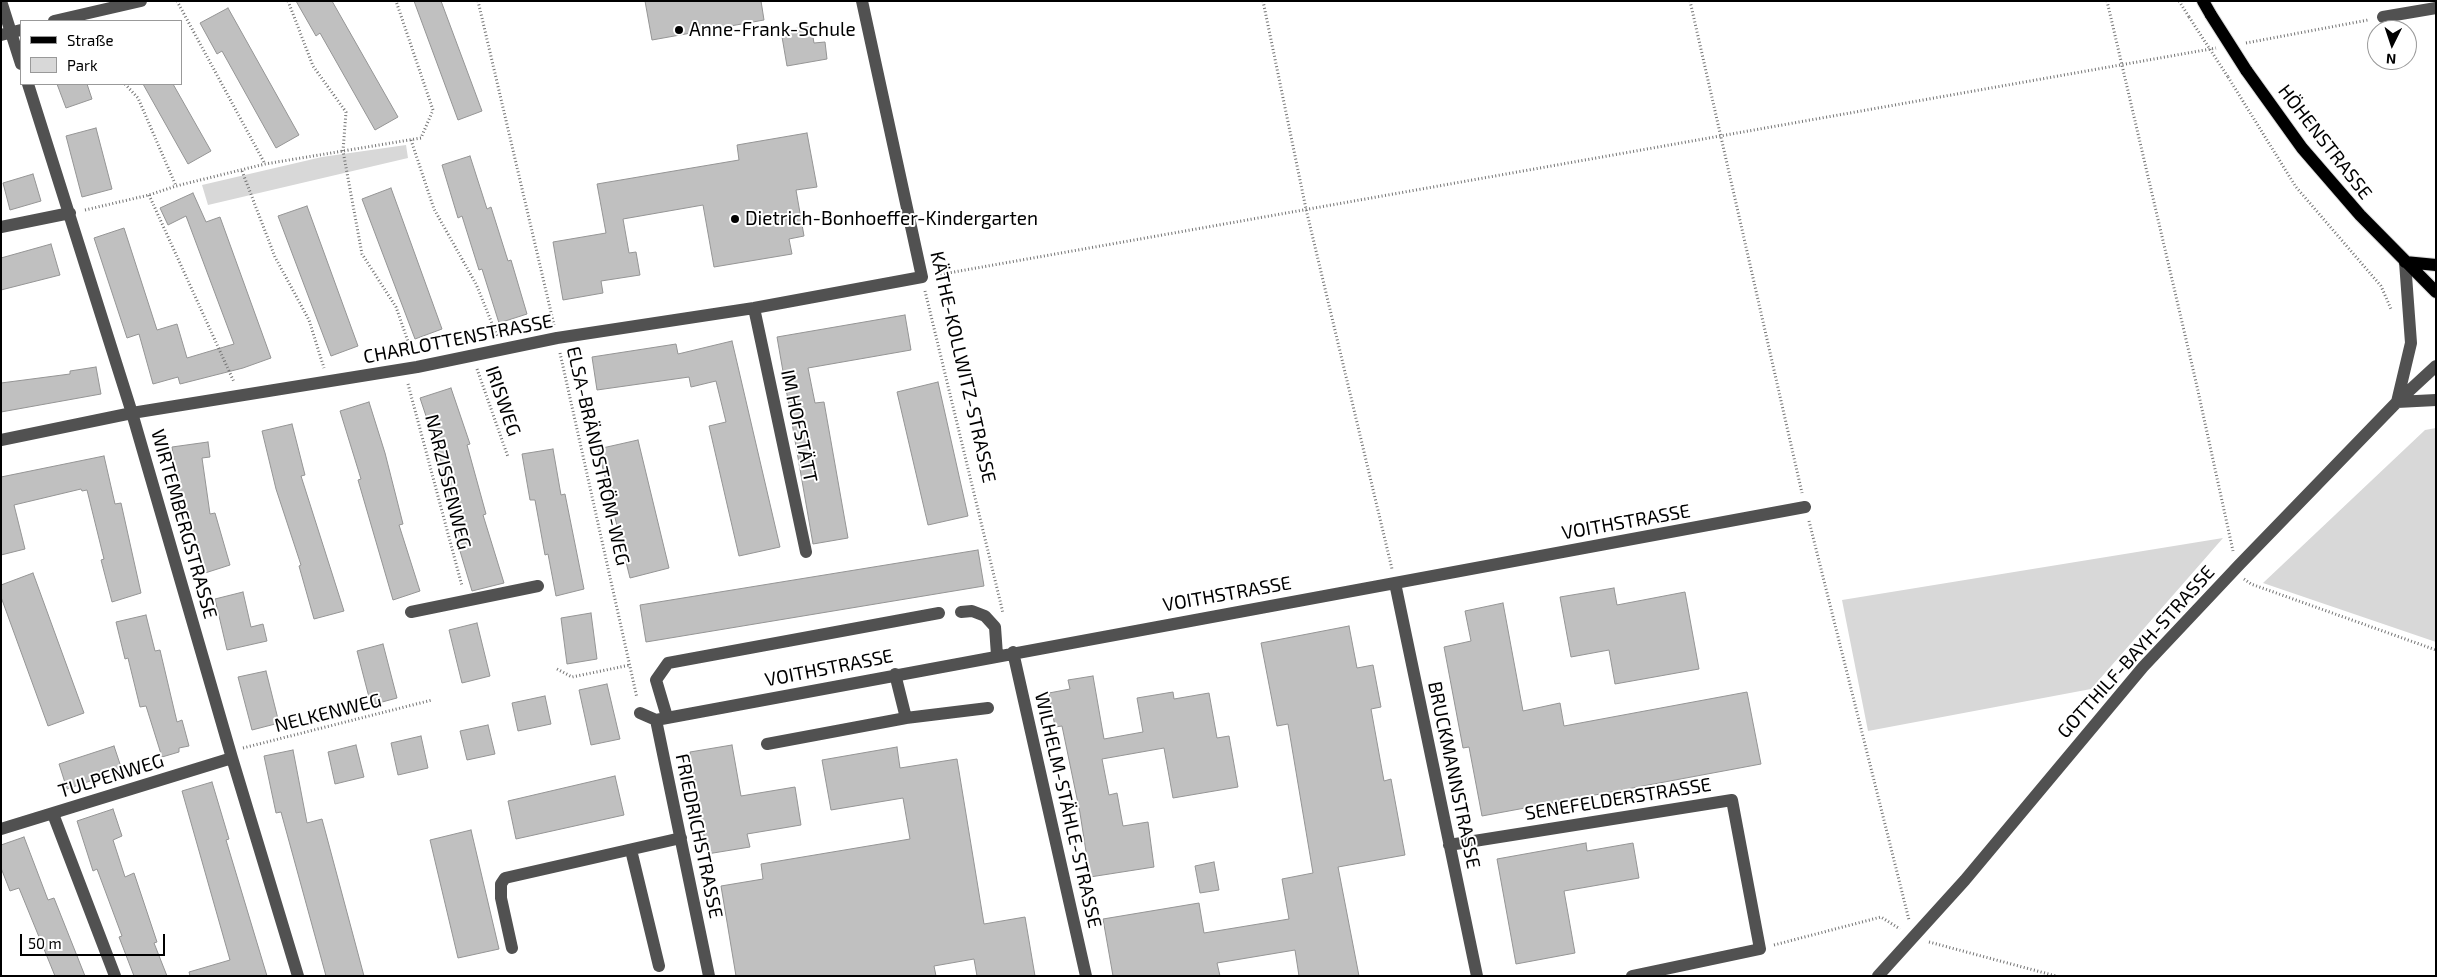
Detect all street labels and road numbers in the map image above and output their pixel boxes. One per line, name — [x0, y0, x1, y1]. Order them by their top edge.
street label: HÖHENSTRASSE — [2273, 80, 2377, 204]
street label: KÄTHE-KOLLWITZ-STRASSE — [925, 249, 1001, 485]
street label: CHARLOTTENSTRASSE — [361, 309, 555, 369]
street label: ELSA-BRÄNDSTRÖM-WEG — [562, 344, 634, 568]
street label: IRISWEG — [480, 363, 526, 439]
street label: IM HOFSTÄTT — [776, 367, 822, 485]
street label: NARZISSENWEG — [420, 412, 476, 552]
street label: WIRTEMBERGSTRASSE — [146, 427, 222, 621]
street label: VOITHSTRASSE — [1560, 499, 1692, 545]
street label: GOTTHILF-BAYH-STRASSE — [2053, 561, 2219, 743]
street label: VOITHSTRASSE — [1161, 571, 1293, 617]
street label: VOITHSTRASSE — [763, 644, 895, 692]
street label: BRUCKMANNSTRASSE — [1423, 679, 1485, 871]
street label: NELKENWEG — [272, 689, 384, 737]
street label: WILHELM-STÄHLE-STRASSE — [1030, 690, 1106, 930]
street label: TULPENWEG — [55, 749, 167, 803]
street label: FRIEDRICHSTRASSE — [670, 752, 728, 920]
street label: SENEFELDERSTRASSE — [1523, 773, 1713, 825]

